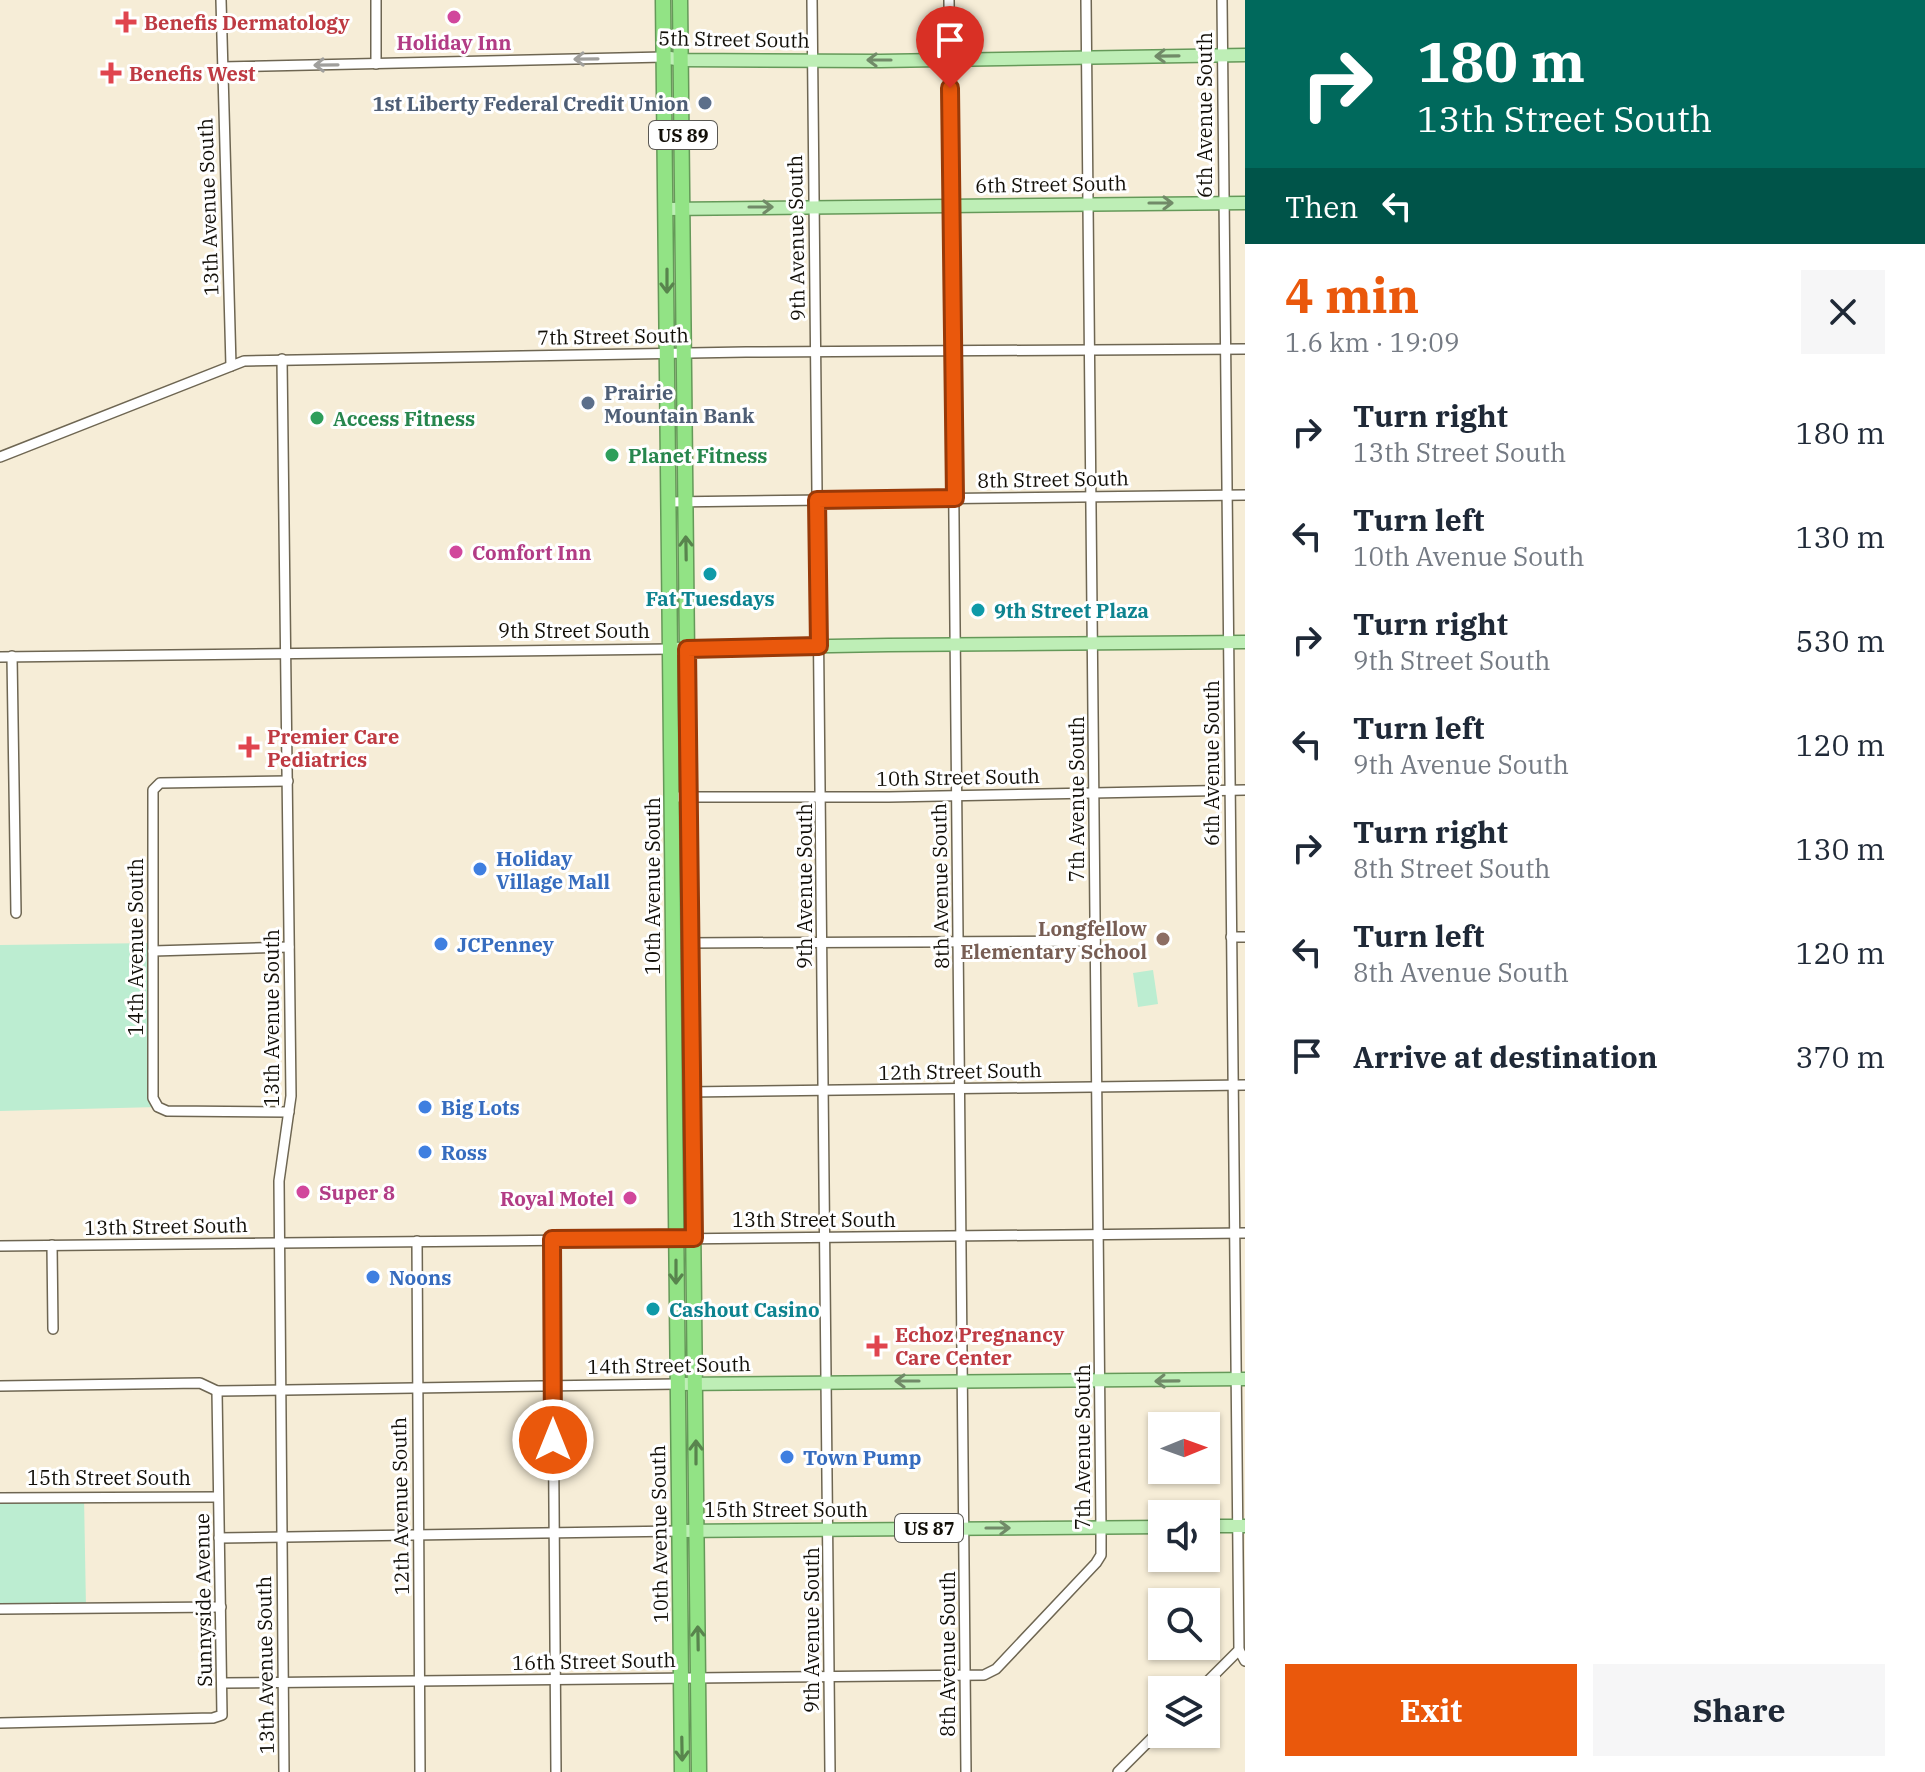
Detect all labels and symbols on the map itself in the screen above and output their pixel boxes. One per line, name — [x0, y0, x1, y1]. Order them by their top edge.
pin — [916, 6, 984, 88]
marker: Holiday Inn — [445, 8, 463, 26]
place label: Benefis Dermatology — [144, 9, 350, 36]
marker: Benefis Dermatology — [115, 11, 137, 33]
street label: 5th Street South — [658, 24, 810, 54]
place label: Holiday Inn — [396, 29, 512, 56]
street label: 6th Avenue South — [1191, 32, 1218, 198]
one-way arrow — [1154, 49, 1181, 64]
one-way arrow — [573, 52, 600, 67]
one-way arrow — [866, 52, 893, 68]
one-way arrow — [313, 58, 340, 73]
place label: Benefis West — [129, 60, 256, 87]
marker: Benefis West — [100, 62, 122, 84]
place label: 1st Liberty Federal Credit Union — [373, 90, 689, 117]
marker: 1st Liberty Federal Credit Union — [696, 94, 714, 112]
street label: 13th Avenue South — [191, 118, 225, 296]
road number: US 89 — [649, 121, 717, 149]
street label: 9th Avenue South — [781, 155, 811, 321]
street label: 6th Street South — [975, 169, 1127, 199]
one-way arrow — [1147, 195, 1174, 211]
one-way arrow — [747, 199, 774, 215]
one-way arrow — [659, 267, 674, 294]
street label: 7th Street South — [537, 321, 689, 351]
place label: Prairie Mountain Bank — [604, 379, 755, 429]
marker: Prairie Mountain Bank — [579, 394, 597, 412]
place label: Access Fitness — [333, 405, 475, 432]
marker: Access Fitness — [308, 409, 326, 427]
place label: Planet Fitness — [628, 442, 767, 469]
marker: Planet Fitness — [603, 446, 621, 464]
street label: 8th Street South — [977, 464, 1129, 494]
one-way arrow — [678, 535, 694, 562]
place label: Comfort Inn — [472, 539, 591, 566]
marker: Comfort Inn — [447, 543, 465, 561]
marker: Fat Tuesdays — [701, 565, 719, 583]
place label: Fat Tuesdays — [645, 585, 775, 612]
place label: 9th Street Plaza — [994, 597, 1149, 624]
marker: 9th Street Plaza — [969, 601, 987, 619]
street label: 9th Street South — [498, 617, 650, 644]
street label: 6th Avenue South — [1198, 680, 1225, 846]
street label: 7th Avenue South — [1063, 716, 1090, 882]
place label: Premier Care Pediatrics — [267, 723, 399, 773]
marker: Premier Care Pediatrics — [238, 736, 260, 758]
street label: 10th Street South — [876, 762, 1040, 792]
street label: 10th Avenue South — [639, 797, 666, 975]
street label: 9th Avenue South — [791, 803, 818, 969]
street label: 8th Avenue South — [925, 803, 955, 969]
place label: Holiday Village Mall — [496, 845, 610, 895]
street label: 14th Avenue South — [122, 858, 149, 1036]
marker: Holiday Village Mall — [471, 860, 489, 878]
place label: Longfellow Elementary School — [960, 915, 1147, 965]
street label: 13th Avenue South — [258, 929, 285, 1107]
marker: Longfellow Elementary School — [1154, 930, 1172, 948]
place label: JCPenney — [457, 931, 555, 958]
marker: JCPenney — [432, 935, 450, 953]
street label: 12th Street South — [878, 1056, 1042, 1086]
place label: Big Lots — [441, 1094, 520, 1121]
marker: Big Lots — [416, 1098, 434, 1116]
place label: Ross — [441, 1139, 487, 1166]
marker: Ross — [416, 1143, 434, 1161]
place label: Super 8 — [319, 1179, 395, 1206]
marker: Super 8 — [294, 1183, 312, 1201]
place label: Royal Motel — [500, 1185, 614, 1212]
marker: Royal Motel — [621, 1189, 639, 1207]
street label: 13th Street South — [732, 1206, 896, 1233]
street label: 13th Street South — [84, 1211, 248, 1241]
one-way arrow — [668, 1258, 684, 1285]
place label: Noons — [389, 1264, 451, 1291]
marker: Noons — [364, 1268, 382, 1286]
place label: Cashout Casino — [669, 1296, 820, 1323]
marker: Cashout Casino — [644, 1300, 662, 1318]
place label: Echoz Pregnancy Care Center — [895, 1321, 1065, 1371]
marker: Echoz Pregnancy Care Center — [866, 1335, 888, 1357]
street label: 14th Street South — [587, 1350, 751, 1380]
street label: 7th Avenue South — [1069, 1364, 1096, 1530]
one-way arrow — [894, 1373, 921, 1389]
one-way arrow — [1154, 1373, 1181, 1389]
position arrow — [511, 1398, 595, 1482]
north arrow — [1148, 1412, 1220, 1484]
street label: 12th Avenue South — [385, 1417, 415, 1595]
one-way arrow — [688, 1439, 704, 1466]
place label: Town Pump — [803, 1444, 921, 1471]
street label: 10th Avenue South — [644, 1445, 674, 1623]
marker: Town Pump — [778, 1448, 796, 1466]
street label: 15th Street South — [27, 1464, 191, 1491]
street label: 15th Street South — [704, 1496, 868, 1523]
street label: Sunnyside Avenue — [188, 1513, 218, 1687]
road number: US 87 — [895, 1514, 963, 1542]
one-way arrow — [984, 1520, 1011, 1536]
street label: 9th Avenue South — [798, 1547, 825, 1713]
street label: 8th Avenue South — [934, 1571, 961, 1737]
street label: 13th Avenue South — [250, 1576, 280, 1754]
one-way arrow — [691, 1625, 706, 1652]
street label: 16th Street South — [512, 1646, 676, 1676]
one-way arrow — [674, 1735, 690, 1762]

